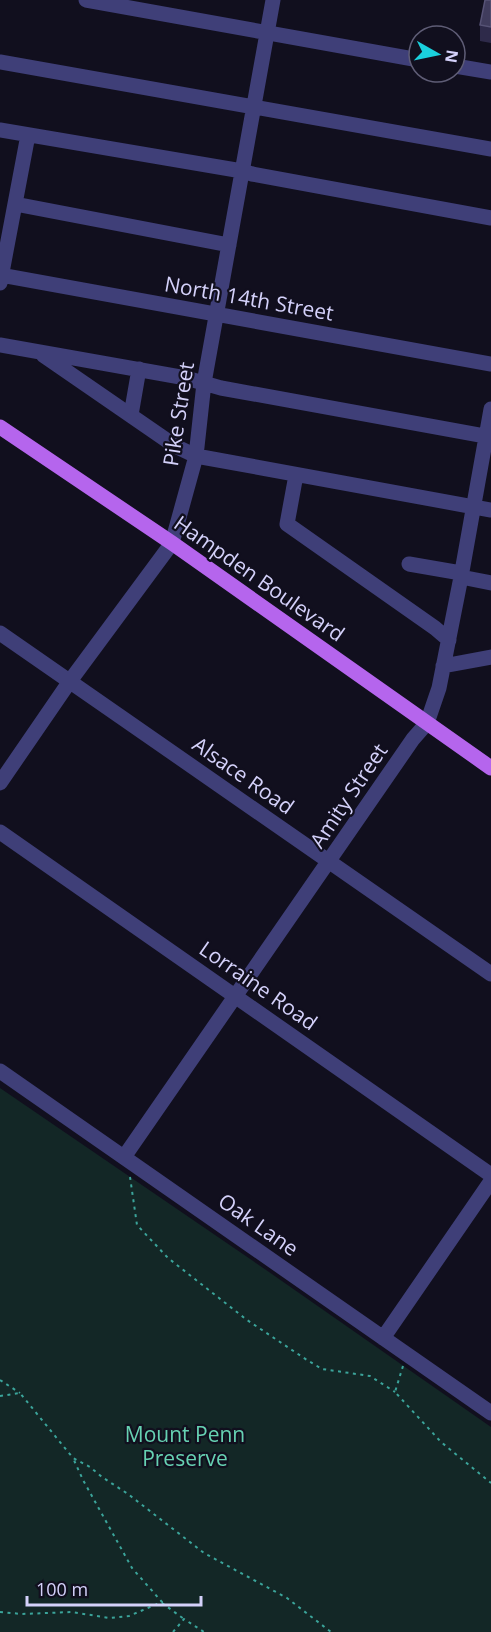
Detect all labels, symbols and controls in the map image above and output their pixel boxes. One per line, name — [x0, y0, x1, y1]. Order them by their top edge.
north arrow — [407, 24, 467, 84]
text: N — [440, 48, 464, 64]
street label: North 14th Street — [162, 269, 336, 327]
street label: Pike Street — [156, 360, 200, 468]
street label: Hampden Boulevard — [169, 509, 350, 648]
street label: Alsace Road — [187, 730, 300, 820]
street label: Amity Street — [303, 738, 393, 853]
street label: Lorraine Road — [194, 934, 323, 1036]
street label: Oak Lane — [213, 1186, 304, 1262]
park label: Mount Penn Preserve — [125, 1420, 245, 1472]
scale bar — [27, 1569, 201, 1607]
text: 100 m — [36, 1577, 88, 1601]

